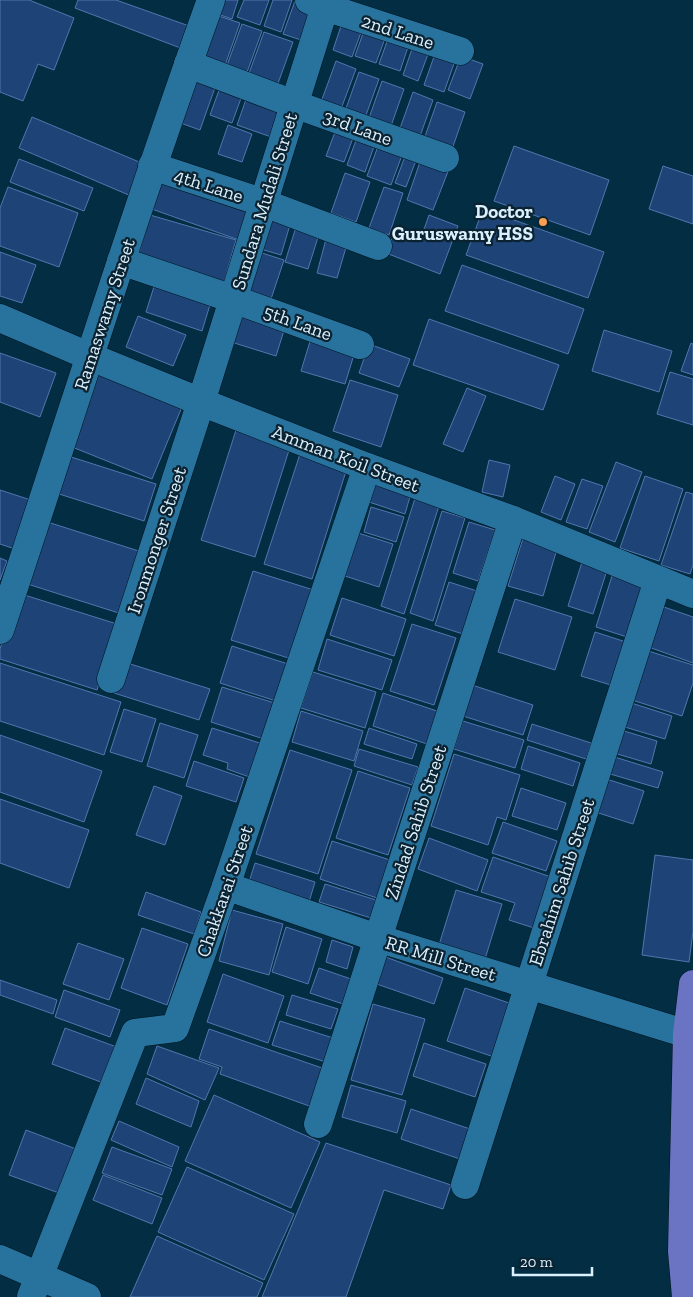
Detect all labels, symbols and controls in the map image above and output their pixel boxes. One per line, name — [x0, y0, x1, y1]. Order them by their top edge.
street label: 2nd Lane — [359, 9, 437, 54]
street label: 3rd Lane — [320, 104, 395, 151]
street label: Sundara Mudali Street — [227, 110, 302, 293]
street label: 4th Lane — [171, 164, 246, 207]
place label: Doctor Guruswamy HSS — [392, 200, 534, 245]
marker: Doctor Guruswamy HSS — [537, 216, 549, 228]
street label: Ramaswamy Street — [69, 235, 140, 393]
street label: 5th Lane — [261, 300, 335, 345]
street label: Amman Koil Street — [269, 420, 423, 497]
street label: Ironmonger Street — [122, 464, 191, 617]
street label: Zindad Sahib Street — [380, 742, 451, 902]
street label: Ebrahim Sahib Street — [524, 795, 599, 969]
street label: Chakkarai Street — [191, 822, 258, 960]
street label: RR Mill Street — [383, 931, 499, 986]
scale bar — [513, 1244, 592, 1276]
text: 20 m — [520, 1253, 553, 1271]

